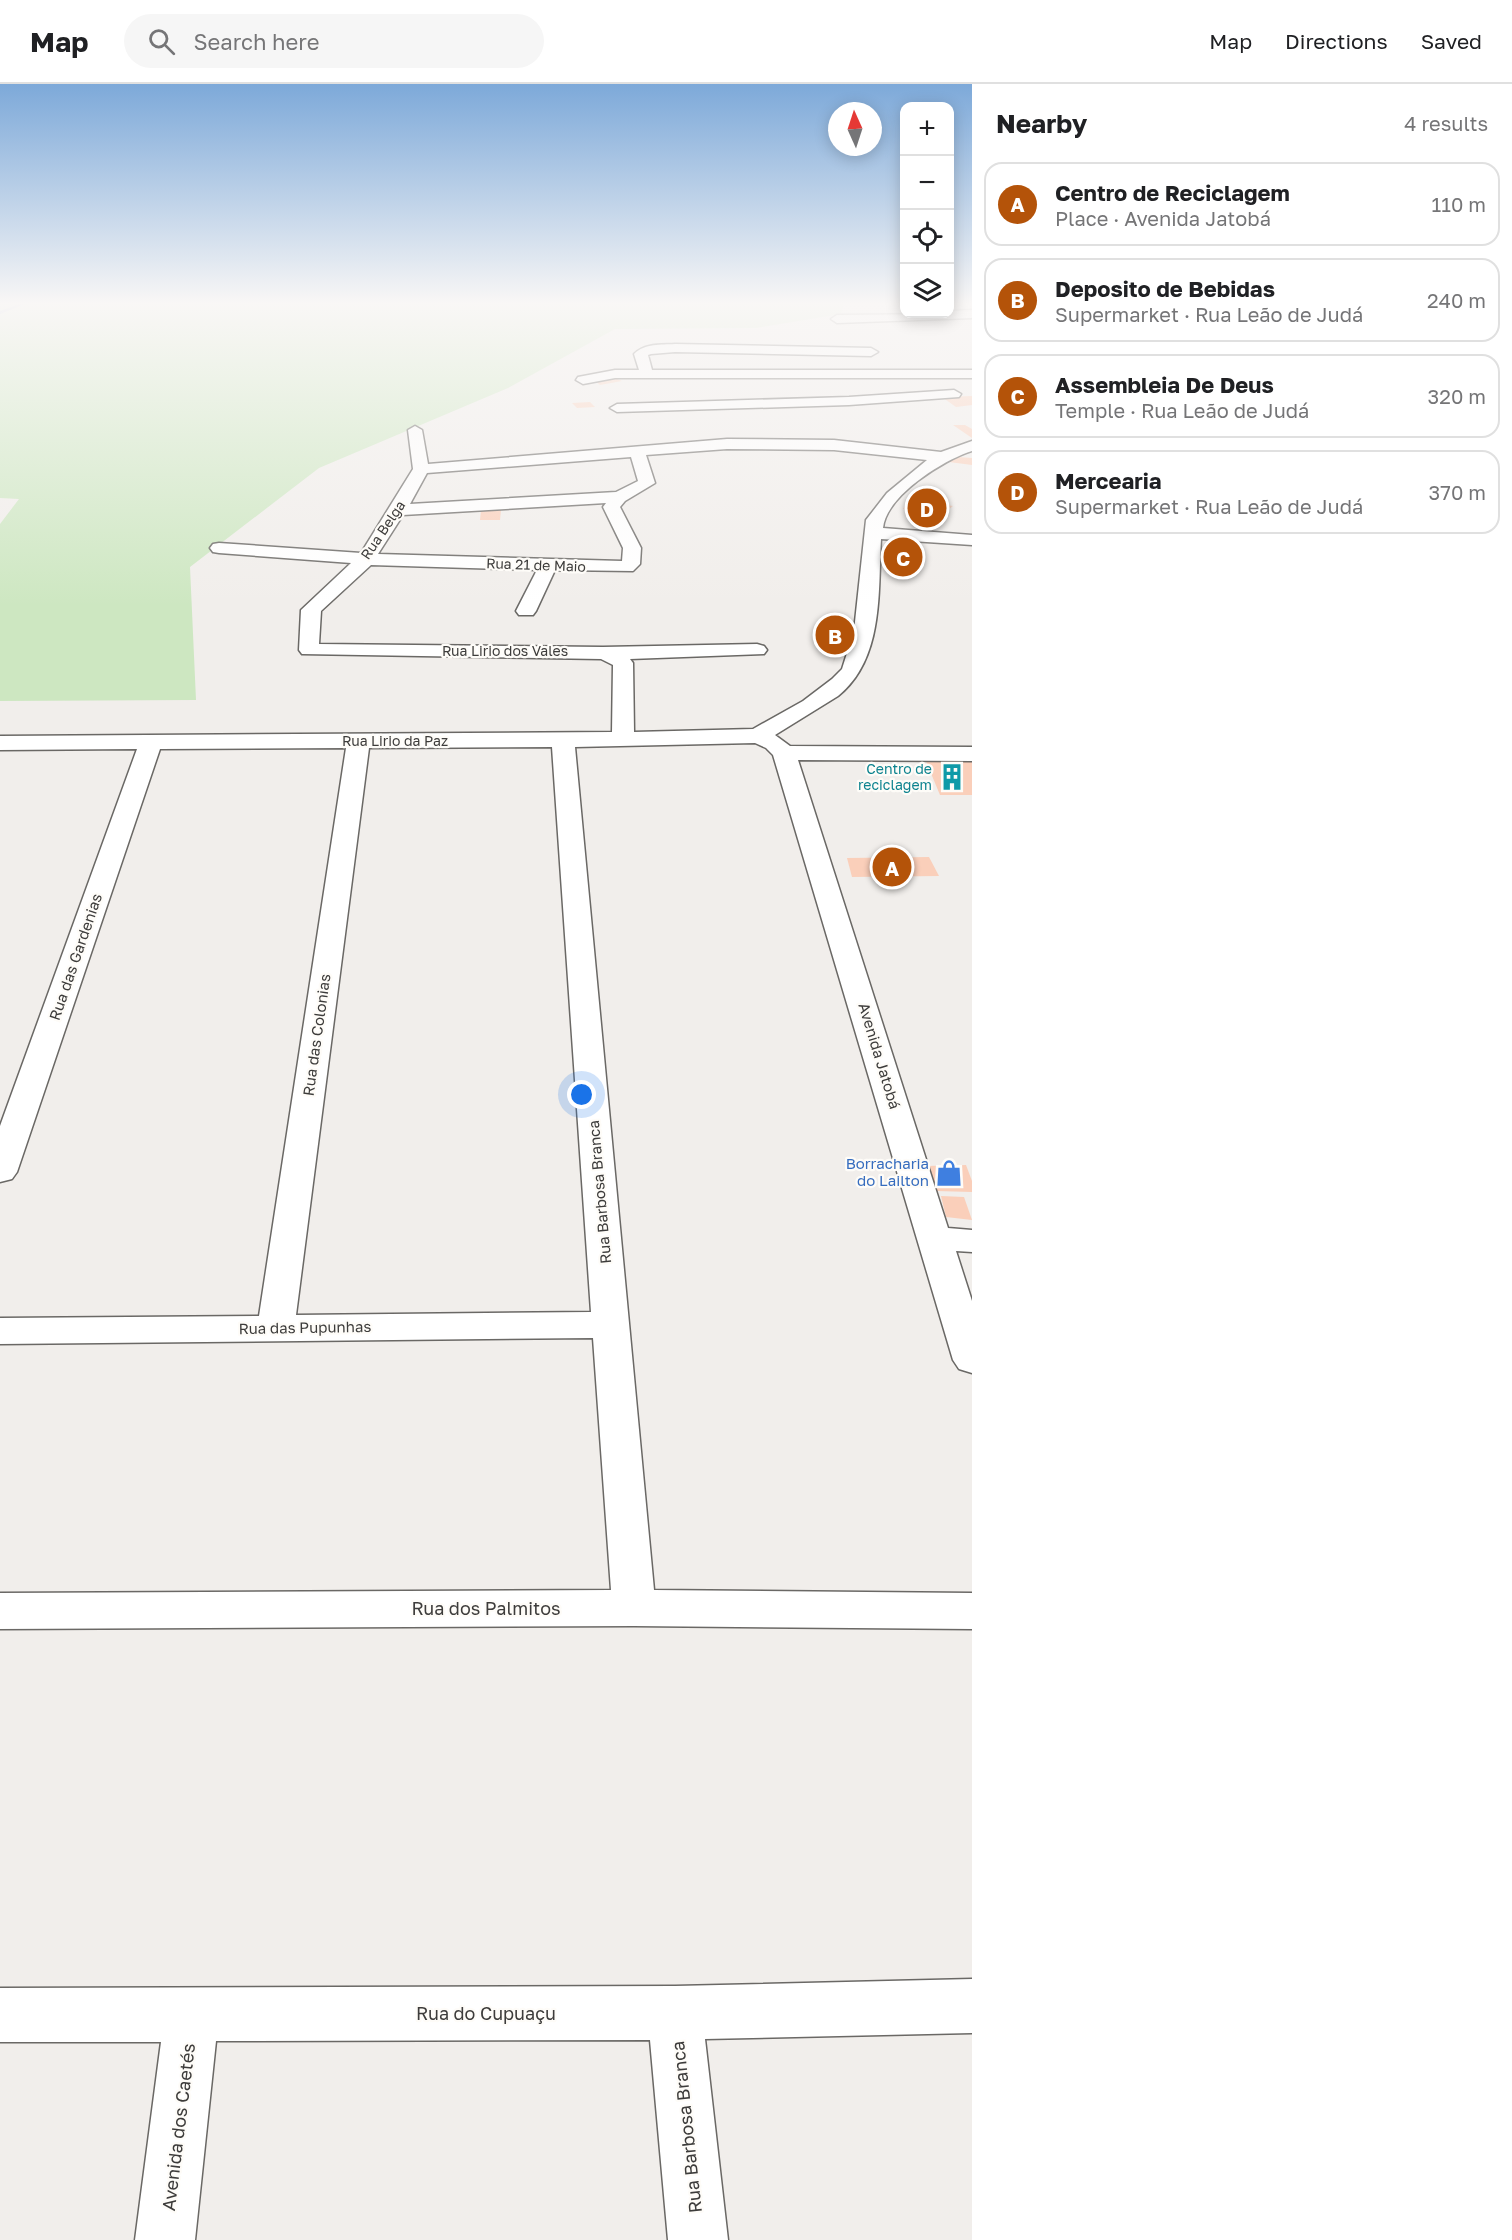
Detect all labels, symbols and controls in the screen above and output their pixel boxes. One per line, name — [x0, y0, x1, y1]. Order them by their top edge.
search box — [124, 14, 544, 68]
text: Map — [30, 25, 88, 58]
icon: search — [145, 25, 178, 58]
text: Search here — [193, 28, 319, 55]
text: Map — [1209, 28, 1252, 54]
text: Directions — [1285, 28, 1388, 54]
text: Saved — [1421, 28, 1482, 54]
north arrow — [828, 102, 882, 156]
map controls — [900, 102, 954, 318]
button: + — [900, 102, 954, 156]
text: Nearby — [996, 108, 1087, 139]
text: 4 results — [1404, 111, 1488, 135]
button: − — [900, 156, 954, 210]
text: Centro de Reciclagem — [1055, 179, 1290, 206]
text: A — [1010, 192, 1025, 216]
text: 110 m — [1432, 192, 1486, 216]
text: Place · Avenida Jatobá — [1055, 206, 1271, 230]
button: locate — [900, 210, 954, 264]
button: layers — [900, 264, 954, 318]
text: Deposito de Bebidas — [1055, 275, 1275, 302]
text: B — [1010, 288, 1025, 312]
text: 240 m — [1427, 288, 1486, 312]
text: Supermarket · Rua Leão de Judá — [1055, 302, 1363, 326]
text: Assembleia De Deus — [1055, 371, 1274, 398]
text: C — [1010, 384, 1025, 408]
text: 320 m — [1428, 384, 1486, 408]
text: Temple · Rua Leão de Judá — [1055, 398, 1309, 422]
text: Mercearia — [1055, 467, 1162, 494]
text: D — [1010, 480, 1025, 504]
text: 370 m — [1429, 480, 1486, 504]
pin: D — [908, 486, 946, 530]
text: Supermarket · Rua Leão de Judá — [1055, 494, 1363, 518]
street label: Rua Belga — [357, 497, 409, 562]
pin: C — [884, 534, 922, 580]
street label: Rua 21 de Maio — [486, 554, 586, 575]
pin: B — [816, 612, 854, 658]
street label: Rua Lirio dos Vales — [442, 642, 568, 659]
street label: Rua Lirio da Paz — [342, 732, 448, 749]
place label: Centro de reciclagem — [858, 760, 932, 793]
building icon: Centro de reciclagem — [937, 762, 967, 792]
pin: A — [872, 844, 912, 890]
street label: Rua das Gardenias — [45, 891, 105, 1022]
street label: Rua das Colonias — [299, 973, 333, 1097]
street label: Avenida Jatobá — [855, 1000, 905, 1111]
your location — [567, 1080, 596, 1109]
street label: Rua Barbosa Branca — [584, 1120, 614, 1265]
place label: Borracharia do Lailton — [846, 1154, 929, 1189]
shop icon: Borracharia do Lailton — [934, 1158, 964, 1188]
street label: Rua das Pupunhas — [238, 1317, 372, 1337]
street label: Rua dos Palmitos — [411, 1597, 561, 1619]
street label: Rua do Cupuaçu — [416, 2002, 556, 2024]
street label: Rua Barbosa Branca — [666, 2040, 706, 2214]
street label: Avenida dos Caetés — [157, 2042, 199, 2212]

